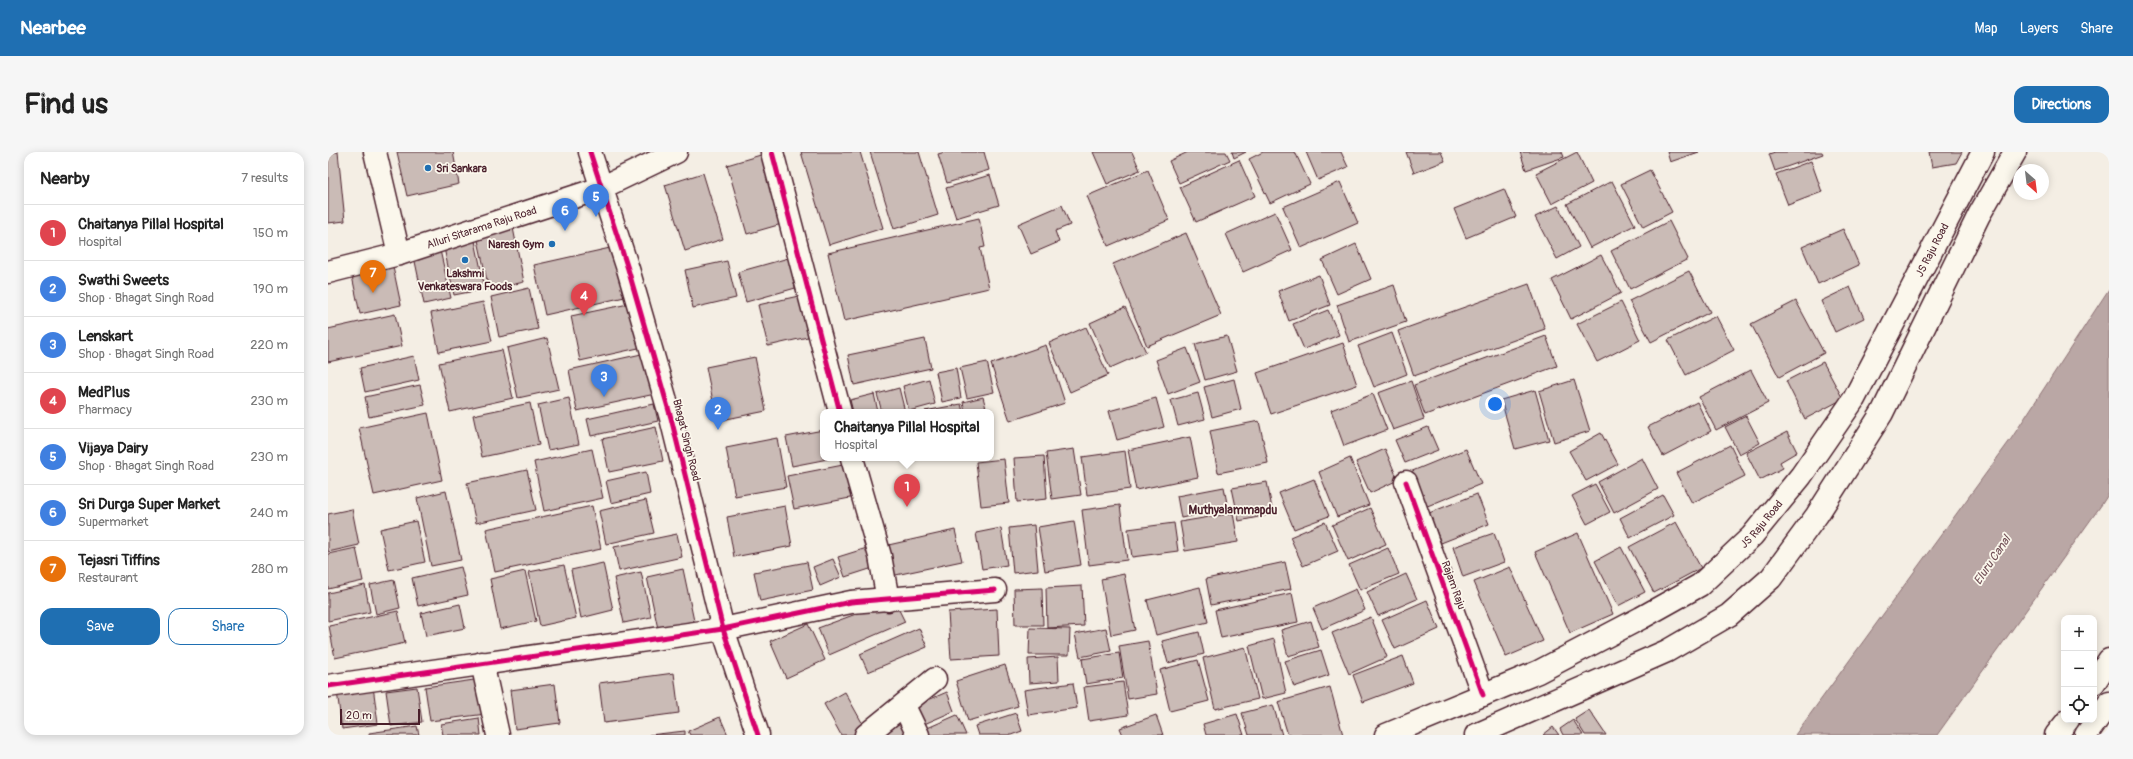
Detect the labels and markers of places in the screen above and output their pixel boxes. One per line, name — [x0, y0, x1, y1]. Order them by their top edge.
place label: Sri Sankara — [436, 162, 487, 175]
marker: Sri Sankara — [423, 163, 433, 173]
pin: 5 — [583, 184, 609, 217]
pin: 6 — [552, 198, 578, 231]
place label: Naresh Gym — [488, 238, 544, 251]
marker: Naresh Gym — [547, 239, 557, 249]
marker: Lakshmi Venkateswara Foods — [460, 255, 470, 265]
pin: 7 — [360, 260, 386, 293]
place label: Lakshmi Venkateswara Foods — [418, 267, 512, 293]
pin: 4 — [571, 283, 597, 316]
pin: 3 — [591, 364, 617, 397]
pin: 2 — [705, 397, 731, 430]
pin: 1 — [894, 474, 920, 507]

